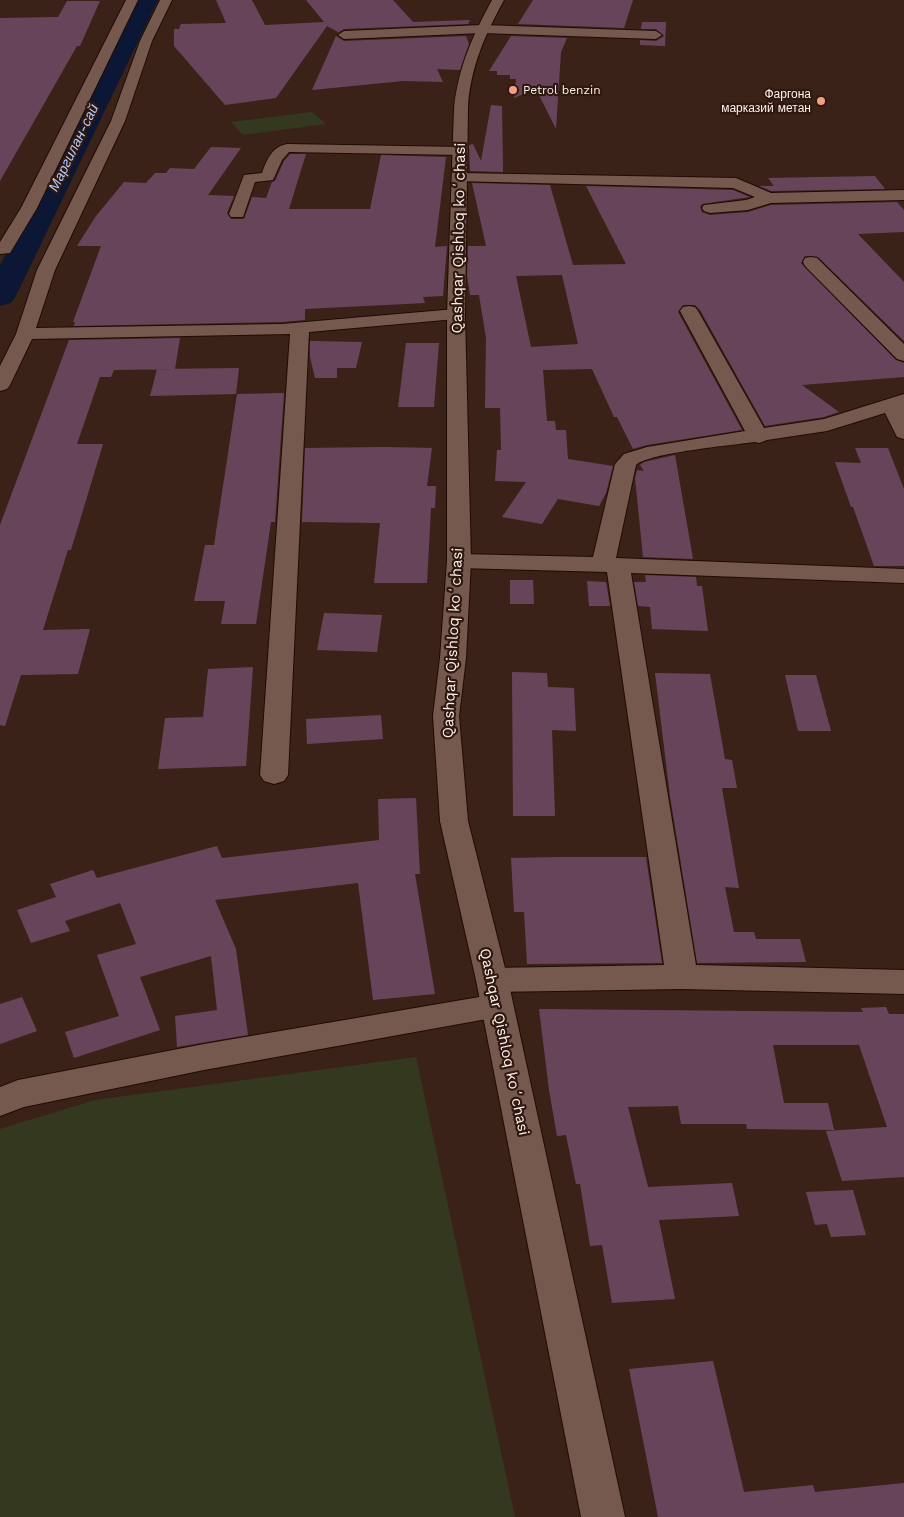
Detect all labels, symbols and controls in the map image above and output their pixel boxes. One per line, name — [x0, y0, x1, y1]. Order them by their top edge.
place label: Petrol benzin — [523, 83, 601, 97]
marker: Petrol benzin — [507, 84, 519, 96]
place label: Фаргона марказий метан — [721, 87, 811, 115]
marker: Фаргона марказий метан — [815, 95, 827, 107]
water label: Маргилан-сай — [46, 102, 102, 194]
street label: Qashqar Qishloq koʻchasi — [448, 142, 470, 334]
street label: Qashqar Qishloq koʻchasi — [439, 547, 467, 739]
street label: Qashqar Qishloq koʻchasi — [475, 947, 533, 1137]

